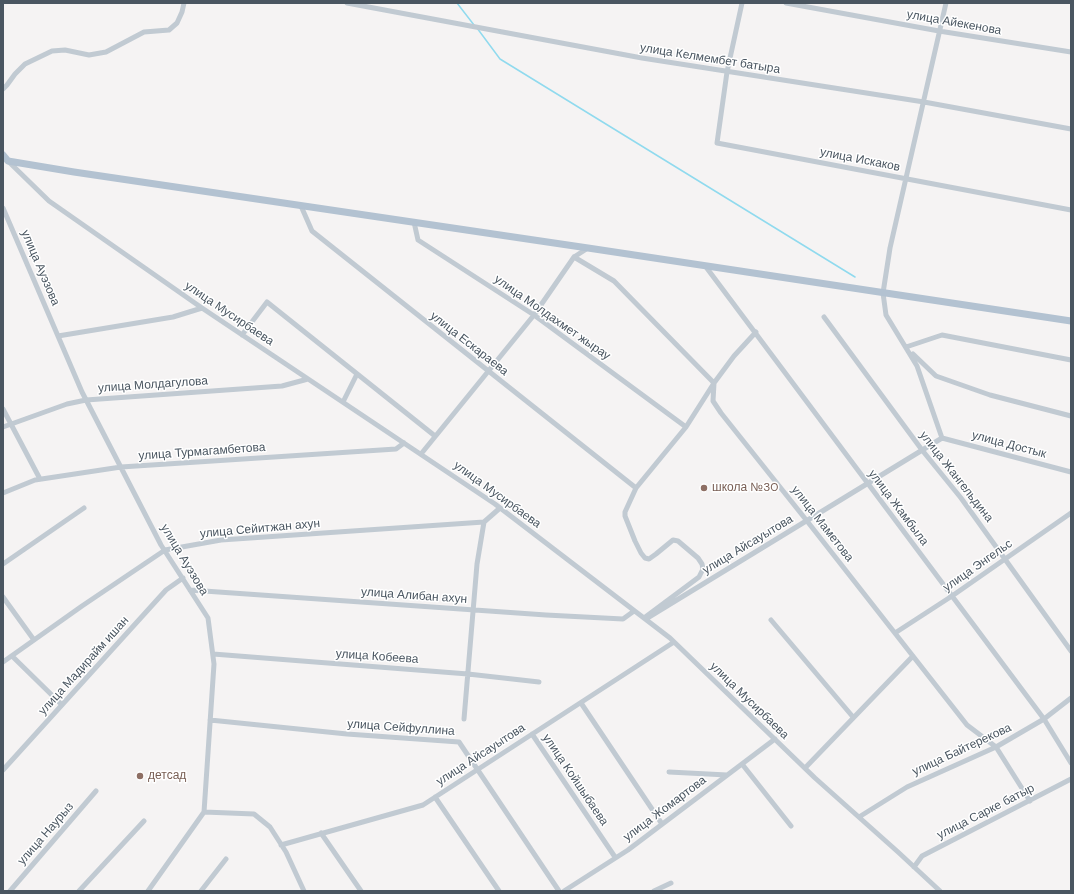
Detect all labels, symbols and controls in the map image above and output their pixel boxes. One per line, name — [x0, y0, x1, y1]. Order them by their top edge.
street label: улица Айекенова — [906, 8, 1002, 38]
street label: улица Келмембет батыра — [639, 41, 781, 77]
street label: улица Искаков — [819, 145, 901, 175]
street label: улица Ауэзова — [18, 228, 62, 308]
street label: улица Молдахмет жырау — [491, 272, 613, 364]
street label: улица Мусирбаева — [182, 279, 276, 349]
street label: улица Ескараева — [427, 309, 511, 379]
street label: улица Молдагулова — [98, 374, 208, 396]
street label: улица Достык — [970, 428, 1048, 462]
street label: улица Жангельдина — [916, 429, 996, 525]
street label: улица Турмагамбетова — [138, 440, 266, 464]
street label: улица Мусирбаева — [451, 458, 543, 532]
street label: улица Жамбыла — [865, 467, 931, 549]
place label: школа №30 — [712, 481, 778, 495]
marker: школа №30 — [699, 483, 709, 493]
street label: улица Маметова — [788, 483, 856, 565]
street label: улица Айсауытова — [700, 512, 796, 578]
street label: улица Сейитжан ахун — [199, 517, 321, 541]
street label: улица Ауэзова — [157, 522, 211, 598]
street label: улица Энгельс — [941, 537, 1015, 595]
street label: улица Алибан ахун — [360, 585, 468, 607]
street label: улица Мадирайм ишан — [36, 614, 132, 718]
street label: улица Кобеева — [335, 647, 419, 667]
street label: улица Мусирбаева — [706, 660, 792, 742]
street label: улица Сейфуллина — [347, 717, 455, 739]
street label: улица Айсауытова — [434, 721, 528, 789]
street label: улица Байтерекова — [910, 721, 1014, 779]
street label: улица Койшыбаева — [539, 731, 611, 829]
place label: детсад — [148, 769, 186, 783]
marker: детсад — [135, 771, 145, 781]
street label: улица Жомартова — [621, 773, 709, 845]
street label: улица Сарке батыр — [935, 781, 1037, 843]
street label: улица Наурыз — [15, 800, 77, 868]

